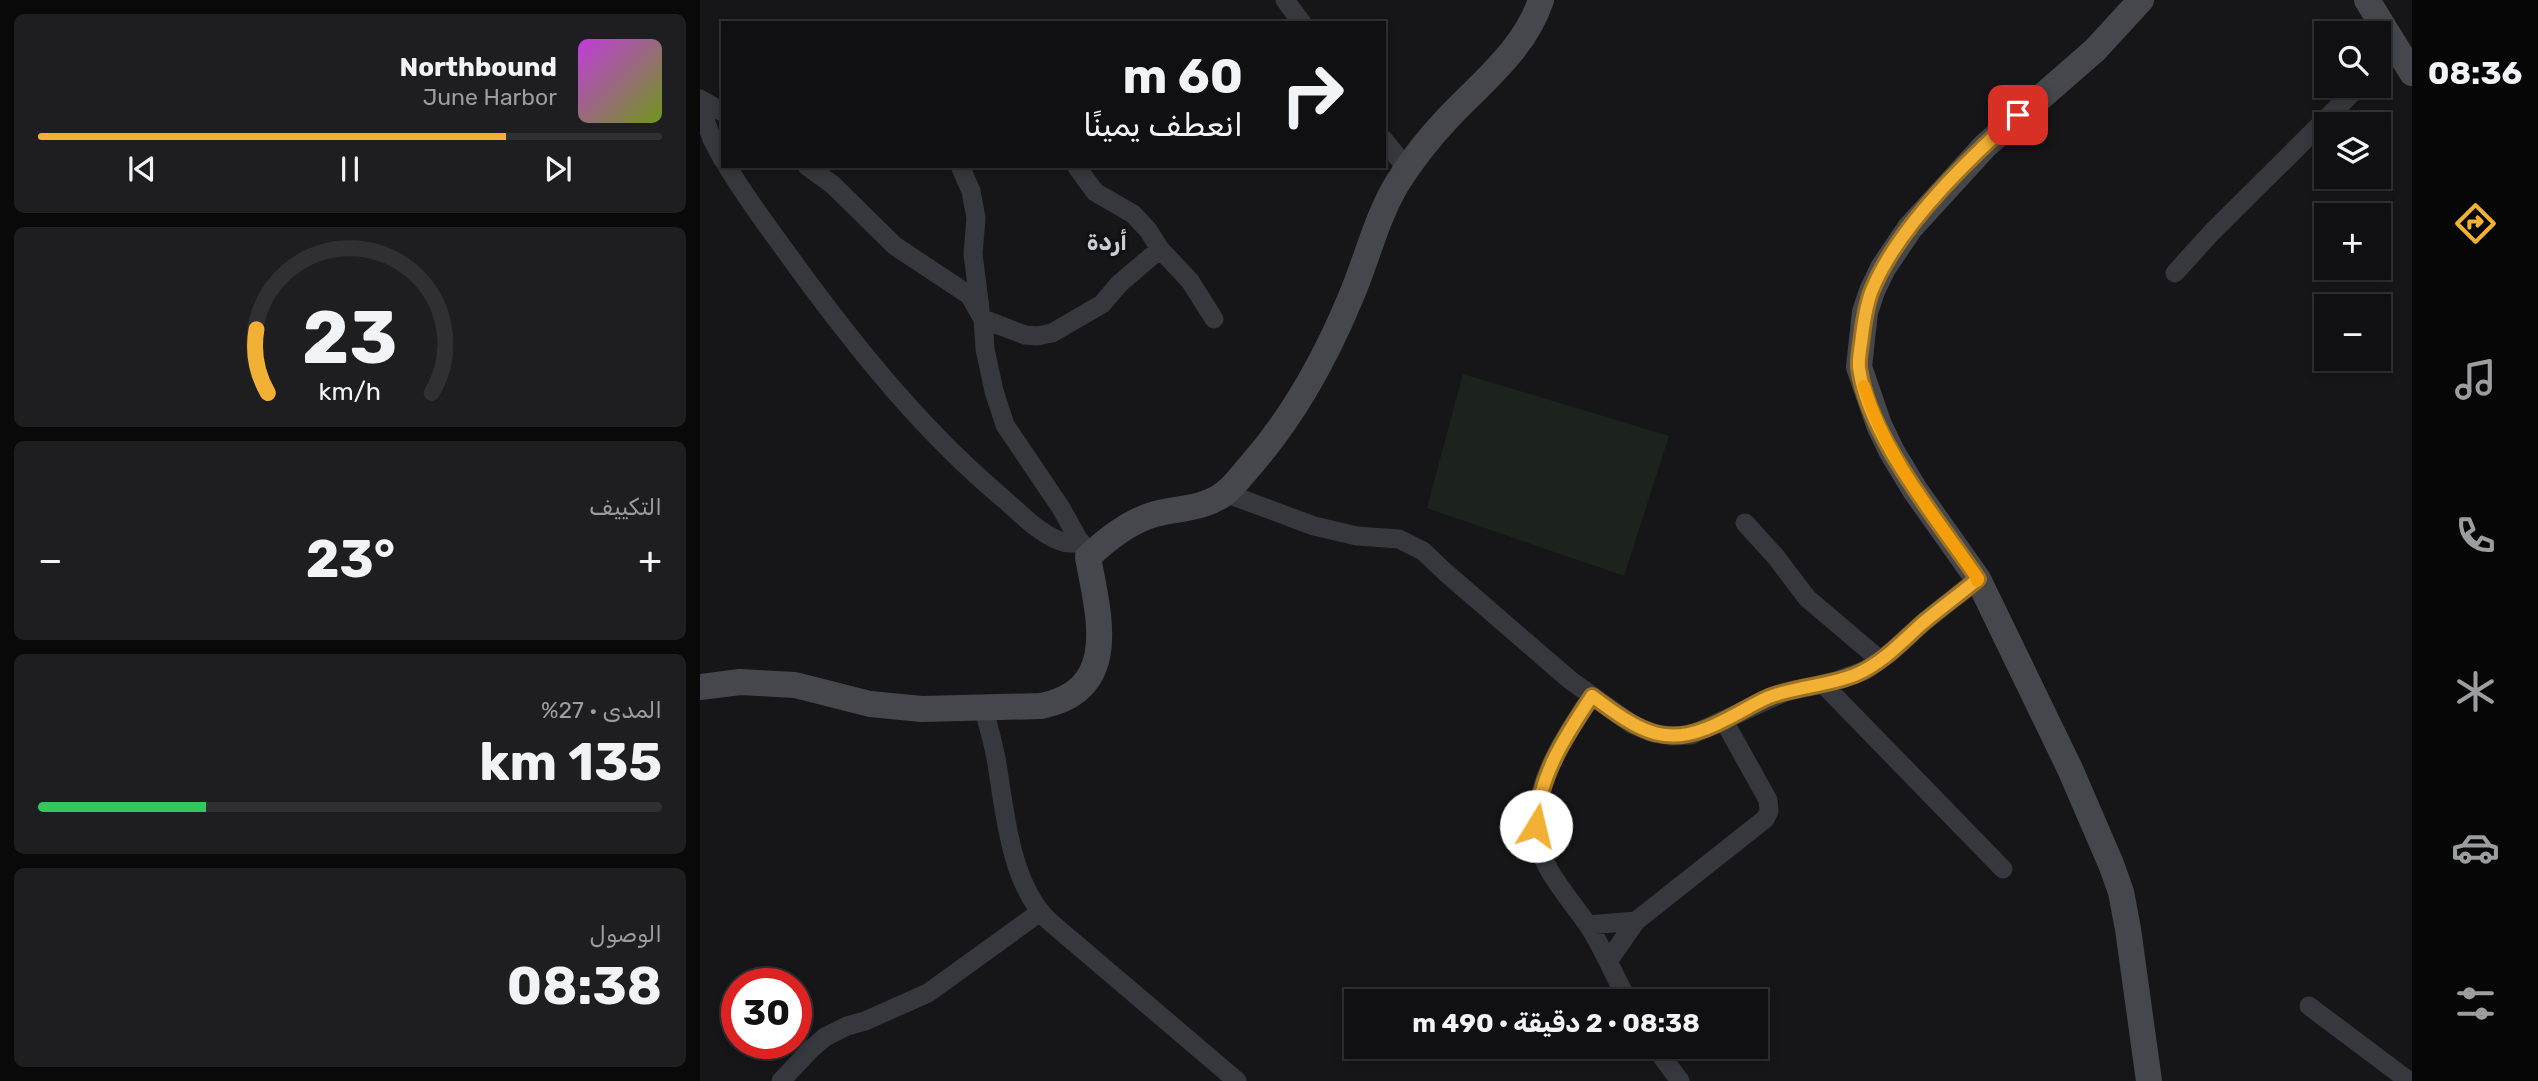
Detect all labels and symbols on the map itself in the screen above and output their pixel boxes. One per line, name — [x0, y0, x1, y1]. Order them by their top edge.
pin — [1988, 85, 2048, 145]
district label: أردة — [1087, 228, 1127, 256]
position arrow — [1499, 789, 1573, 863]
speed limit sign: 30 — [721, 968, 812, 1059]

